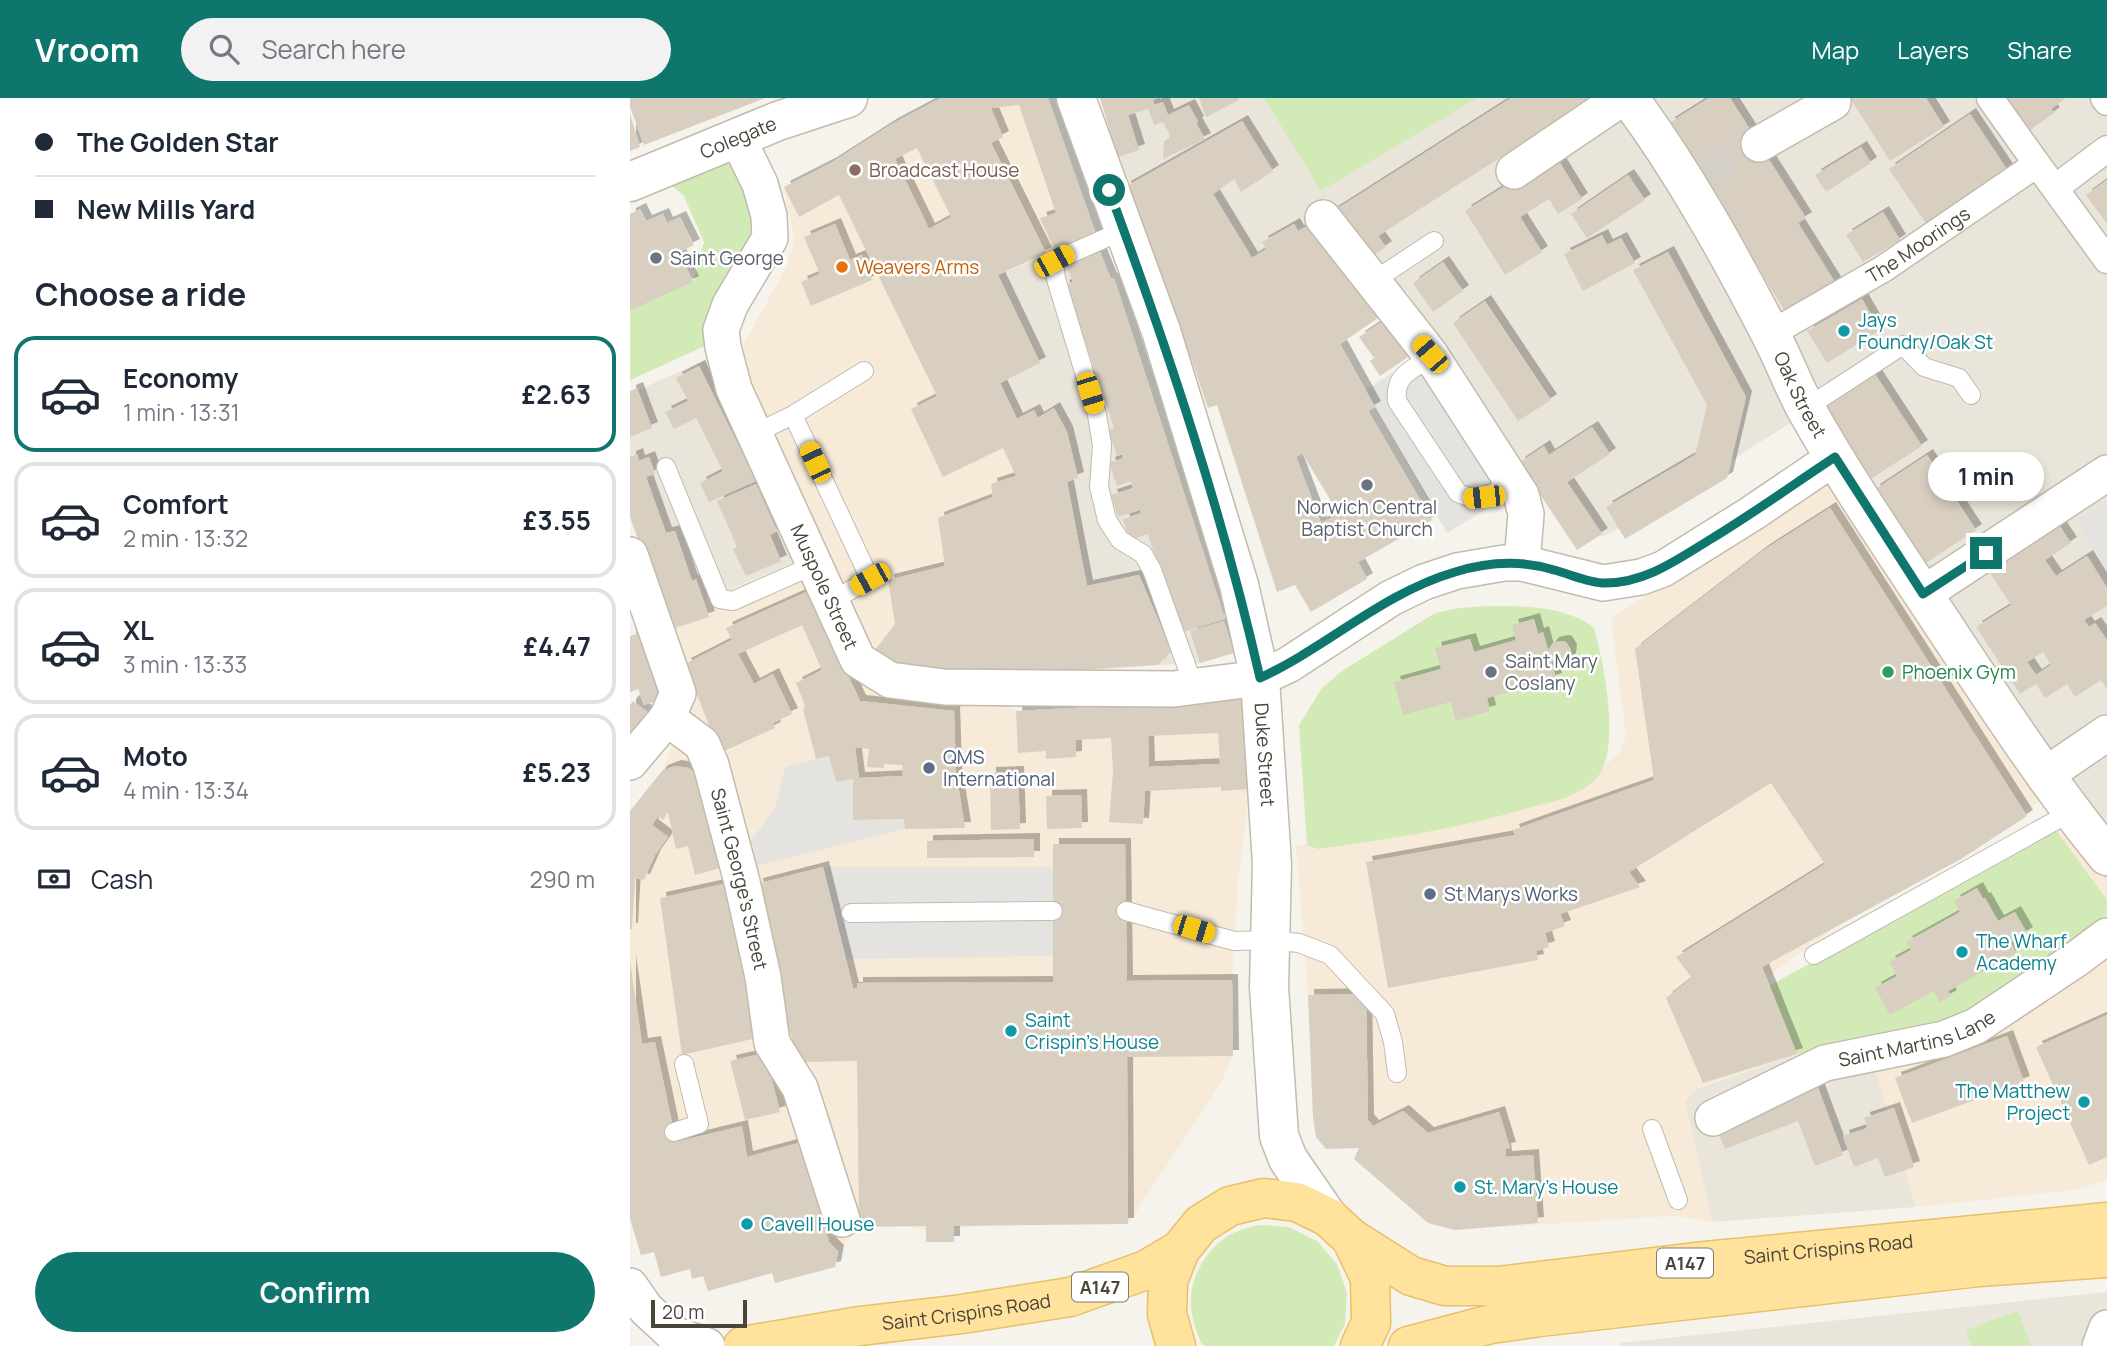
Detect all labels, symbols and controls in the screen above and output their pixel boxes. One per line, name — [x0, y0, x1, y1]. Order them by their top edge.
search box — [181, 18, 671, 81]
text: Vroom — [35, 27, 139, 72]
icon: search — [205, 30, 243, 68]
text: Search here — [261, 31, 406, 67]
text: Map — [1812, 33, 1859, 66]
text: Layers — [1897, 33, 1969, 66]
text: Share — [2007, 33, 2072, 66]
street label: Colegate — [696, 110, 780, 165]
text: The Golden Star — [77, 124, 279, 160]
place label: Broadcast House — [869, 157, 1019, 183]
marker: Broadcast House — [847, 162, 863, 178]
route start — [1093, 174, 1125, 206]
text: New Mills Yard — [77, 191, 255, 227]
street label: The Moorings — [1862, 200, 1975, 289]
car — [1031, 242, 1078, 280]
place label: Saint George — [670, 245, 784, 271]
marker: Saint George — [648, 250, 664, 266]
place label: Weavers Arms — [856, 254, 979, 280]
marker: Weavers Arms — [834, 259, 850, 275]
text: Choose a ride — [35, 272, 246, 316]
place label: Jays Foundry/Oak St — [1858, 307, 1993, 355]
marker: Jays Foundry/Oak St — [1836, 323, 1852, 339]
car — [1409, 331, 1452, 377]
street label: Oak Street — [1768, 347, 1833, 443]
text: Economy — [123, 360, 238, 396]
icon: car — [39, 363, 102, 426]
car — [1074, 370, 1107, 416]
text: £2.63 — [522, 376, 591, 412]
text: 1 min · 13:31 — [123, 396, 240, 428]
car — [797, 439, 834, 485]
callout: 1 min — [1928, 452, 2044, 500]
text: 1 min — [1958, 460, 2014, 492]
marker: Norwich Central Baptist Church — [1359, 477, 1375, 493]
car — [1463, 484, 1506, 510]
text: Comfort — [123, 486, 229, 522]
icon: car — [39, 489, 102, 552]
place label: Norwich Central Baptist Church — [1297, 494, 1437, 542]
text: £3.55 — [523, 502, 591, 538]
street label: Muspole Street — [785, 520, 864, 654]
text: 2 min · 13:32 — [123, 522, 248, 554]
route end — [1970, 537, 2002, 569]
car — [847, 560, 894, 598]
text: XL — [123, 612, 154, 648]
icon: car — [39, 615, 102, 678]
text: £4.47 — [523, 628, 591, 664]
text: 3 min · 13:33 — [123, 648, 247, 680]
place label: Saint Mary Coslany — [1505, 648, 1598, 696]
place label: Phoenix Gym — [1902, 659, 2016, 685]
marker: Saint Mary Coslany — [1483, 664, 1499, 680]
marker: Phoenix Gym — [1880, 664, 1896, 680]
street label: Duke Street — [1249, 702, 1281, 808]
text: Moto — [123, 738, 188, 774]
icon: car — [39, 741, 102, 804]
place label: QMS International — [943, 744, 1055, 792]
text: £5.23 — [522, 754, 591, 790]
marker: QMS International — [921, 760, 937, 776]
text: 4 min · 13:34 — [123, 774, 249, 806]
street label: Saint George's Street — [705, 785, 774, 972]
icon: cash — [35, 860, 73, 898]
text: Cash — [91, 861, 153, 897]
text: 290 m — [529, 863, 595, 895]
place label: St Marys Works — [1444, 881, 1578, 907]
marker: St Marys Works — [1422, 886, 1438, 902]
car — [1171, 913, 1218, 945]
place label: The Wharf Academy — [1976, 928, 2067, 976]
marker: The Wharf Academy — [1954, 944, 1970, 960]
street label: Saint Martins Lane — [1836, 1004, 2000, 1073]
place label: Saint Crispin's House — [1025, 1007, 1159, 1055]
marker: Saint Crispin's House — [1003, 1023, 1019, 1039]
place label: The Matthew Project — [1955, 1078, 2070, 1126]
marker: The Matthew Project — [2076, 1094, 2092, 1110]
place label: St. Mary's House — [1474, 1174, 1618, 1200]
marker: St. Mary's House — [1452, 1179, 1468, 1195]
place label: Cavell House — [761, 1211, 874, 1237]
marker: Cavell House — [739, 1216, 755, 1232]
street label: Saint Crispins Road — [1743, 1228, 1914, 1270]
road number: A147 — [1657, 1248, 1713, 1278]
button: Confirm — [35, 1252, 595, 1332]
road number: A147 — [1072, 1272, 1128, 1302]
street label: Saint Crispins Road — [881, 1287, 1053, 1336]
scale bar — [651, 1297, 747, 1329]
text: 20 m — [662, 1299, 704, 1325]

